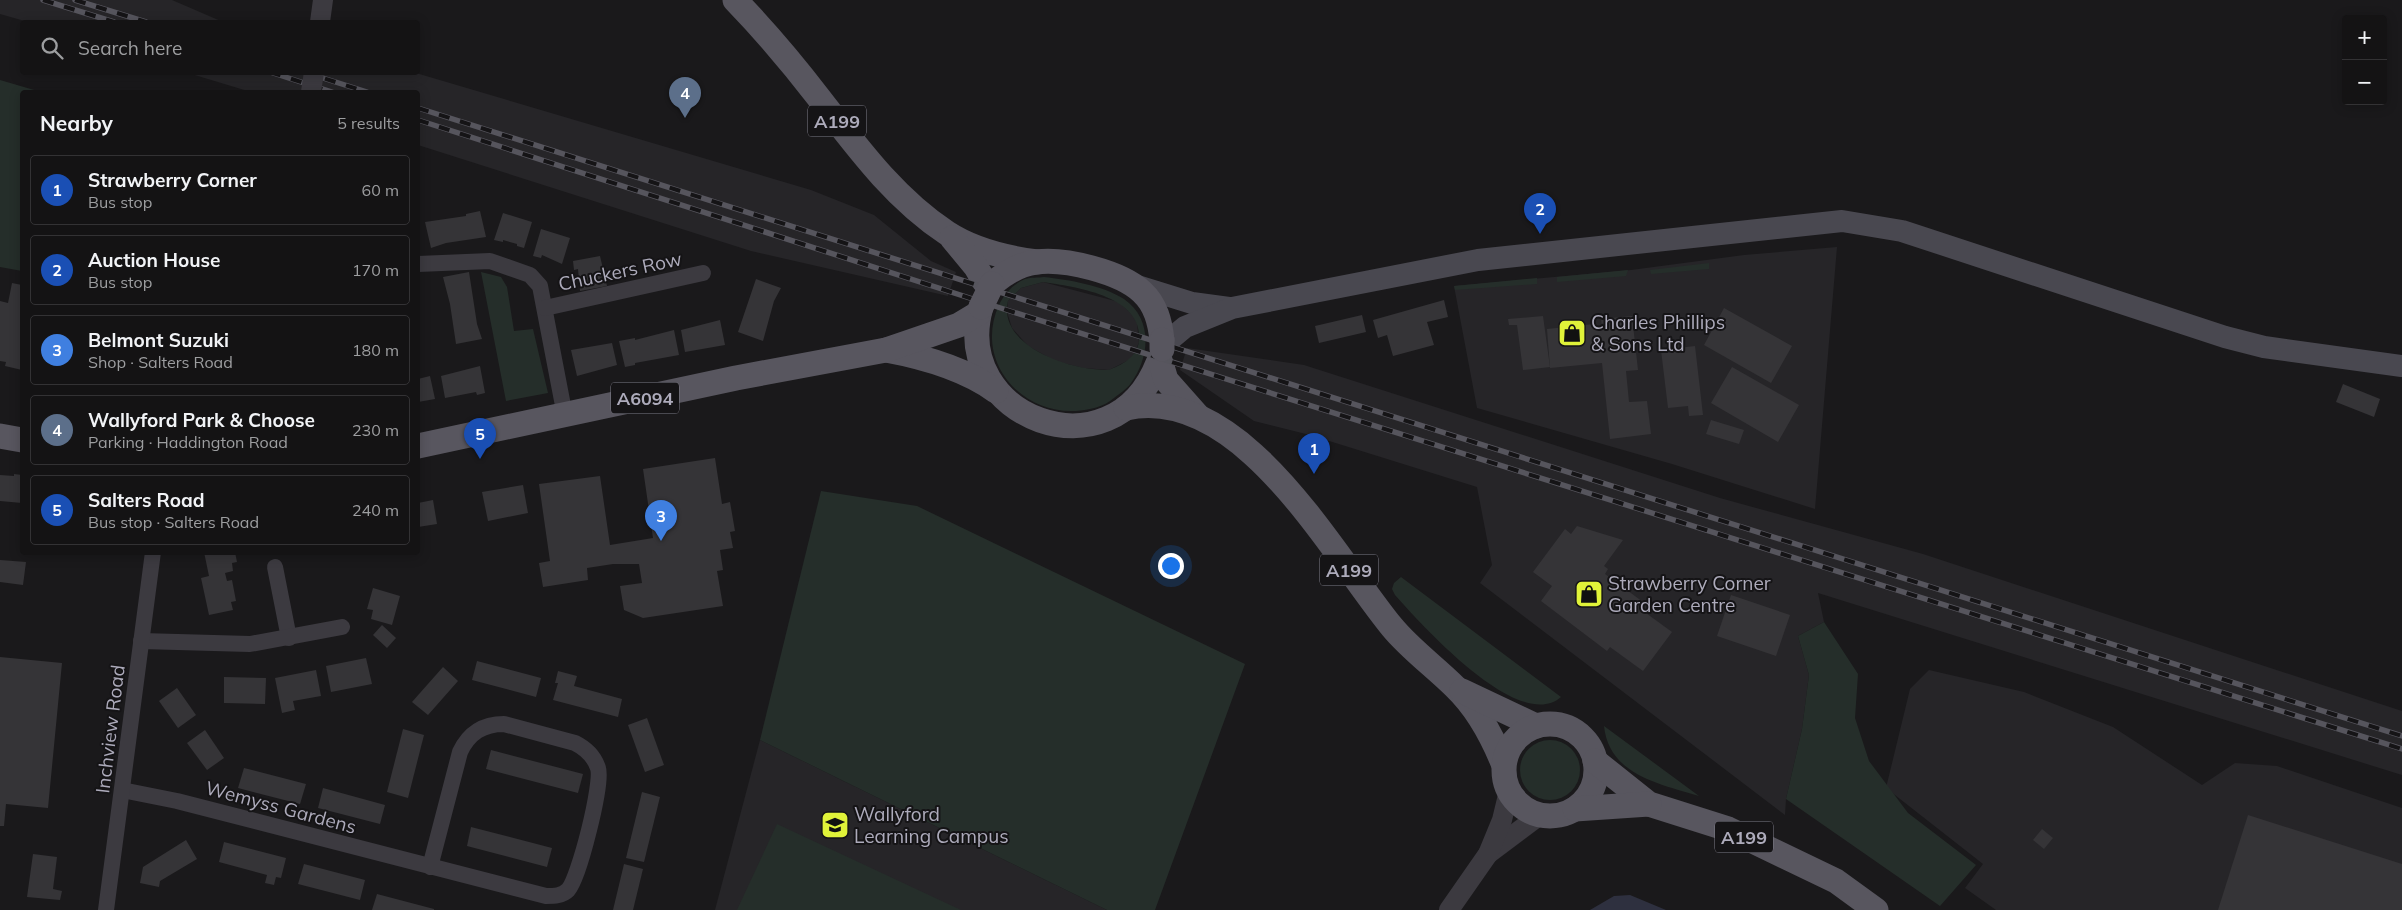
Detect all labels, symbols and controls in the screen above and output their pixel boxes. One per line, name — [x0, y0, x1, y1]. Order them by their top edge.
map controls — [2342, 15, 2387, 105]
button: + — [2342, 15, 2387, 60]
search box — [20, 20, 420, 75]
icon: search — [38, 34, 66, 62]
text: Search here — [78, 36, 182, 60]
button: − — [2342, 60, 2387, 105]
pin: 4 — [669, 77, 701, 118]
road number: A199 — [808, 105, 866, 136]
text: Nearby — [40, 110, 113, 136]
text: 5 results — [337, 113, 400, 133]
text: Strawberry Corner — [88, 168, 257, 192]
text: 1 — [52, 180, 62, 200]
text: 60 m — [362, 180, 399, 200]
text: Bus stop — [88, 192, 152, 212]
pin: 2 — [1524, 193, 1556, 234]
street label: Chuckers Row — [556, 246, 684, 296]
text: Auction House — [88, 248, 220, 272]
text: 2 — [52, 260, 62, 280]
text: 170 m — [352, 260, 399, 280]
text: Bus stop — [88, 272, 152, 292]
place label: Charles Phillips & Sons Ltd — [1591, 310, 1725, 356]
shop icon: Charles Phillips & Sons Ltd — [1557, 318, 1587, 348]
text: Belmont Suzuki — [88, 328, 229, 352]
text: 3 — [52, 340, 62, 360]
text: 180 m — [352, 340, 399, 360]
text: Shop · Salters Road — [88, 352, 233, 372]
road number: A6094 — [611, 382, 679, 413]
text: Wallyford Park & Choose — [88, 408, 315, 432]
pin: 5 — [464, 418, 496, 459]
text: 4 — [52, 420, 62, 440]
text: 230 m — [352, 420, 399, 440]
text: Parking · Haddington Road — [88, 432, 288, 452]
pin: 1 — [1298, 433, 1330, 474]
text: Salters Road — [88, 488, 205, 512]
text: 5 — [52, 500, 62, 520]
text: 240 m — [352, 500, 399, 520]
pin: 3 — [645, 500, 677, 541]
text: Bus stop · Salters Road — [88, 512, 259, 532]
your location — [1158, 553, 1184, 579]
road number: A199 — [1320, 554, 1378, 586]
place label: Strawberry Corner Garden Centre — [1608, 571, 1771, 617]
shop icon: Strawberry Corner Garden Centre — [1574, 579, 1604, 609]
street label: Inchview Road — [90, 663, 130, 795]
street label: Wemyss Gardens — [203, 775, 359, 839]
place label: Wallyford Learning Campus — [854, 802, 1009, 848]
school or university icon: Wallyford Learning Campus — [820, 810, 850, 840]
road number: A199 — [1715, 822, 1773, 852]

